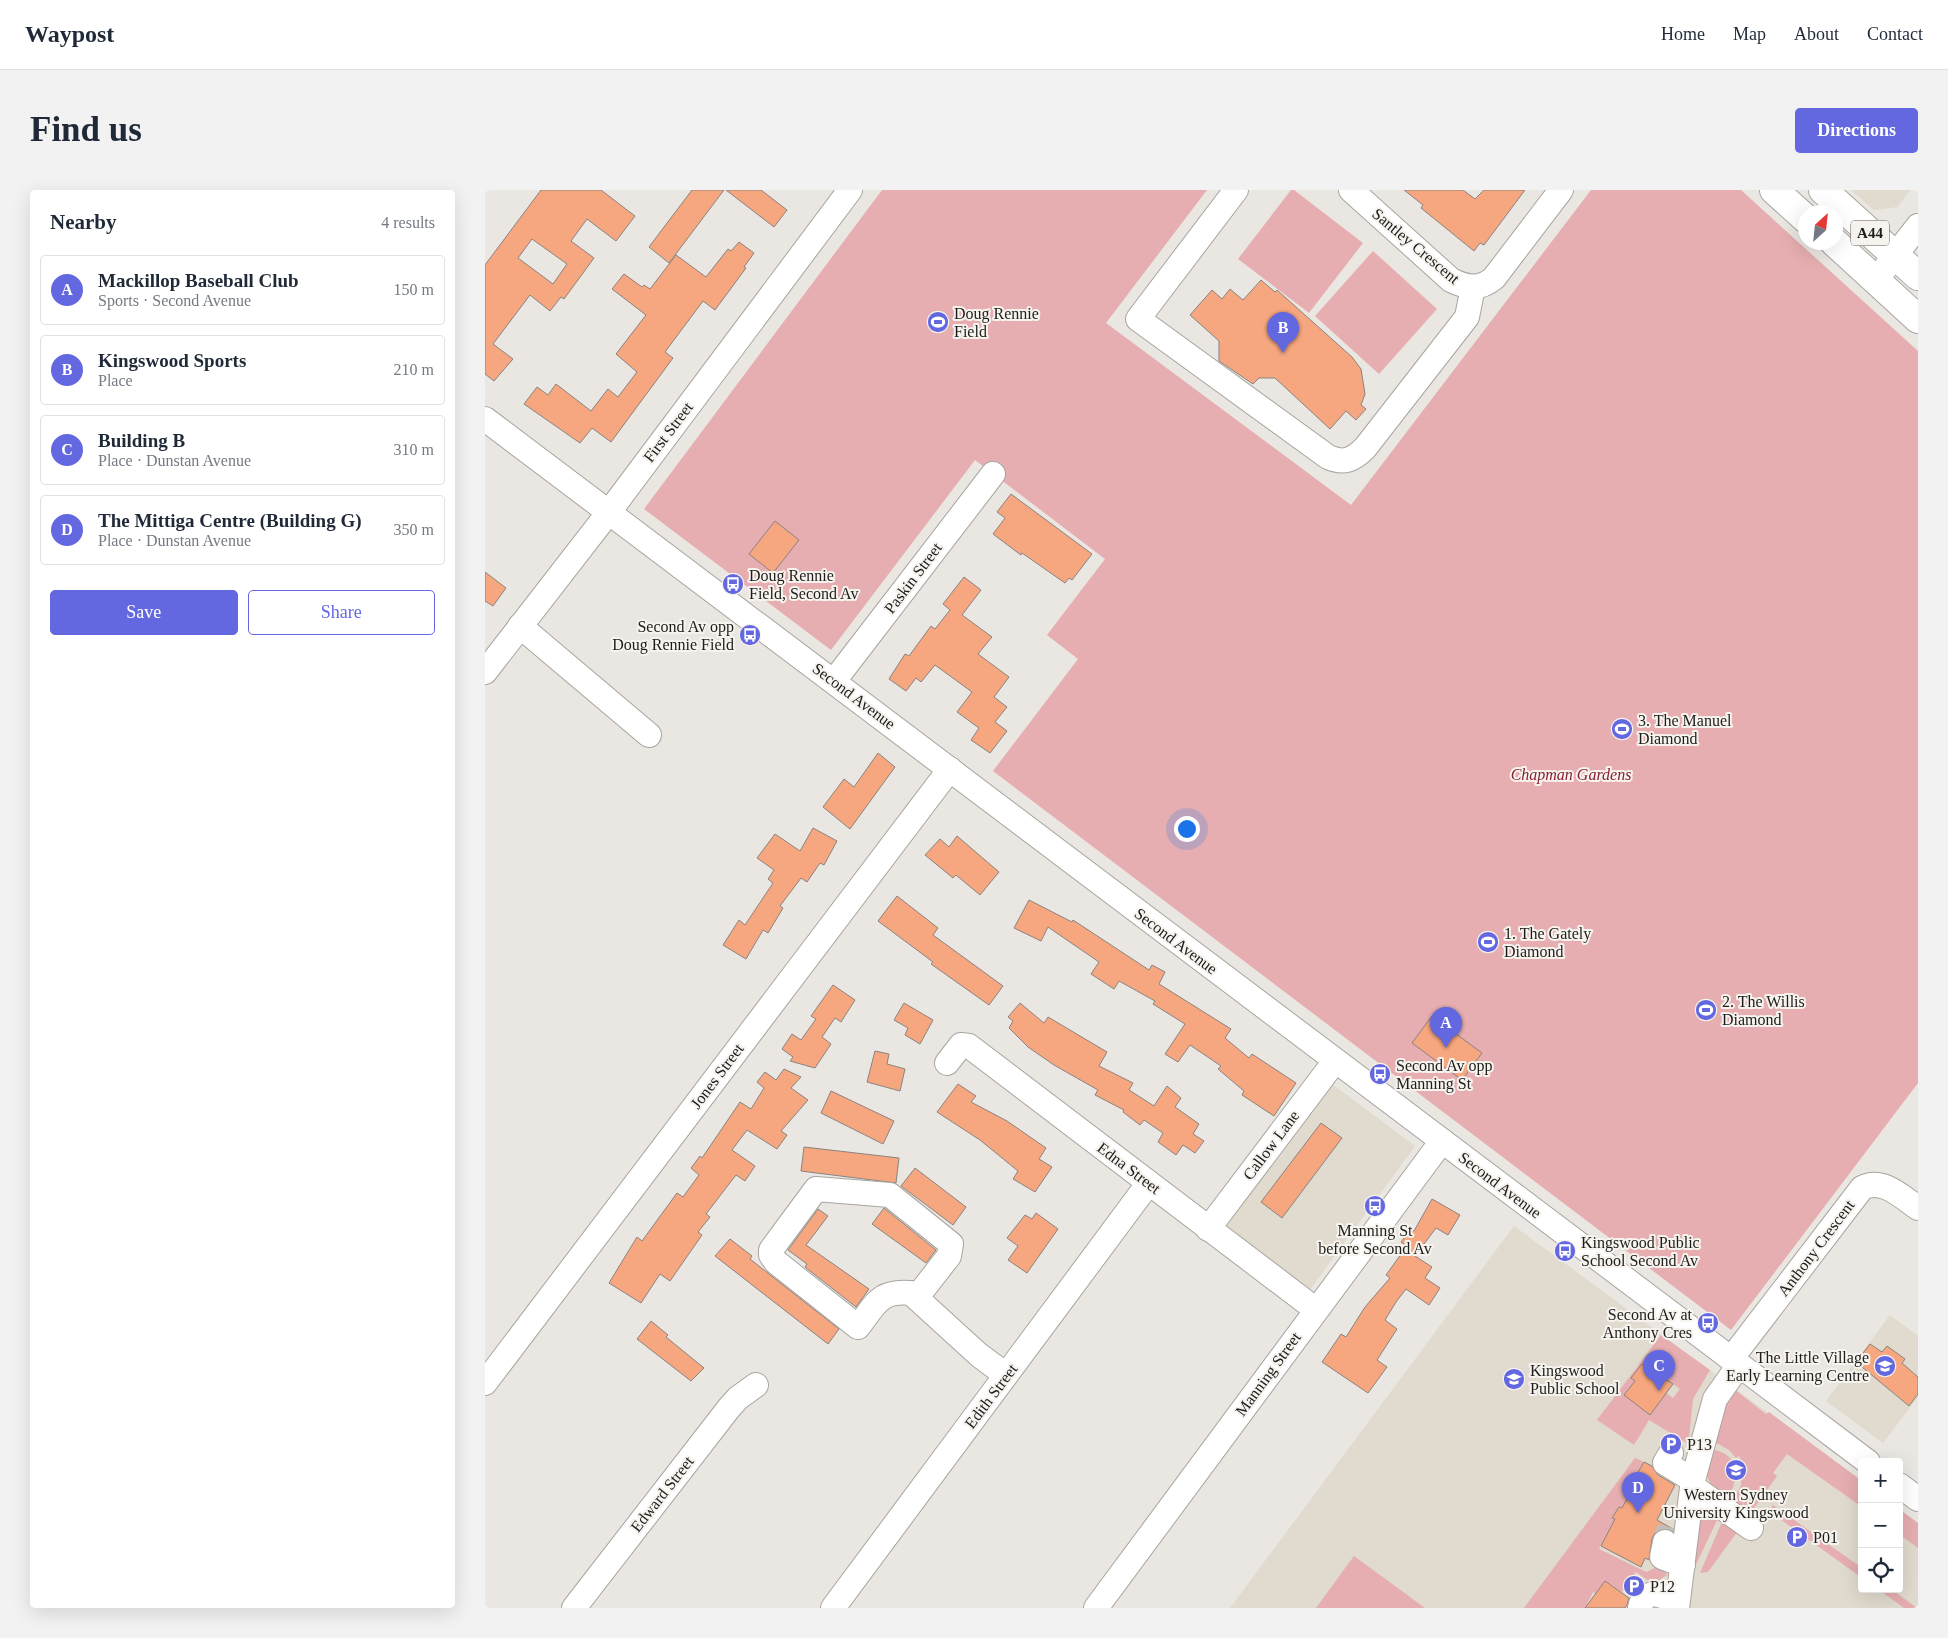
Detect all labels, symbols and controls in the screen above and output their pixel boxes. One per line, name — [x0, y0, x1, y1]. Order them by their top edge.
text: Waypost — [25, 21, 114, 47]
text: Home — [1661, 24, 1705, 44]
text: Map — [1733, 24, 1766, 44]
text: About — [1794, 24, 1839, 44]
text: Contact — [1867, 24, 1923, 44]
button: Directions — [1795, 108, 1918, 153]
text: Find us — [30, 110, 142, 149]
street label: Santley Crescent — [1369, 205, 1463, 288]
north arrow — [1798, 205, 1843, 250]
text: Nearby — [50, 210, 117, 234]
text: 4 results — [381, 214, 435, 231]
road number: A44 — [1851, 220, 1889, 246]
text: Mackillop Baseball Club — [98, 270, 299, 291]
text: A — [61, 281, 73, 298]
text: 150 m — [394, 281, 434, 298]
text: Sports · Second Avenue — [98, 292, 251, 309]
place label: Doug Rennie Field — [954, 305, 1039, 340]
sports icon: Doug Rennie Field — [926, 310, 950, 334]
pin: B — [1267, 312, 1299, 353]
text: Kingswood Sports — [98, 350, 246, 371]
text: B — [62, 361, 72, 378]
text: 210 m — [394, 361, 434, 378]
text: Place — [98, 372, 133, 389]
street label: First Street — [640, 398, 696, 465]
text: Building B — [98, 430, 185, 451]
text: C — [61, 441, 73, 458]
text: 310 m — [394, 441, 434, 458]
text: Place · Dunstan Avenue — [98, 452, 251, 469]
text: The Mittiga Centre (Building G) — [98, 510, 362, 531]
text: D — [61, 521, 73, 538]
text: 350 m — [394, 521, 434, 538]
text: Place · Dunstan Avenue — [98, 532, 251, 549]
street label: Paskin Street — [881, 539, 945, 617]
place label: Doug Rennie Field, Second Av — [749, 567, 858, 602]
bus stop icon: Doug Rennie Field, Second Av — [721, 572, 745, 596]
button: Save — [50, 590, 238, 635]
button: Share — [248, 590, 435, 635]
place label: Second Av opp Doug Rennie Field — [612, 618, 734, 654]
bus stop icon: Second Av opp Doug Rennie Field — [738, 623, 762, 647]
street label: Second Avenue — [809, 659, 899, 733]
place label: 3. The Manuel Diamond — [1638, 712, 1732, 747]
sports icon: 3. The Manuel Diamond — [1610, 717, 1634, 741]
park label: Chapman Gardens — [1511, 766, 1631, 784]
your location — [1174, 816, 1200, 842]
street label: Second Avenue — [1131, 904, 1221, 978]
place label: 1. The Gately Diamond — [1504, 925, 1591, 960]
sports icon: 1. The Gately Diamond — [1476, 930, 1500, 954]
place label: 2. The Willis Diamond — [1722, 993, 1805, 1028]
sports icon: 2. The Willis Diamond — [1694, 998, 1718, 1022]
pin: A — [1430, 1007, 1462, 1048]
street label: Jones Street — [687, 1040, 747, 1112]
place label: Second Av opp Manning St — [1396, 1057, 1493, 1093]
bus stop icon: Second Av opp Manning St — [1368, 1062, 1392, 1086]
street label: Callow Lane — [1239, 1107, 1303, 1183]
street label: Edna Street — [1094, 1139, 1164, 1197]
street label: Second Avenue — [1455, 1148, 1545, 1222]
bus stop icon: Manning St before Second Av — [1363, 1194, 1387, 1218]
street label: Anthony Crescent — [1774, 1196, 1859, 1300]
place label: Manning St before Second Av — [1318, 1222, 1432, 1257]
place label: Kingswood Public School Second Av — [1581, 1234, 1700, 1269]
bus stop icon: Kingswood Public School Second Av — [1553, 1239, 1577, 1263]
place label: Second Av at Anthony Cres — [1603, 1306, 1693, 1342]
bus stop icon: Second Av at Anthony Cres — [1696, 1311, 1720, 1335]
street label: Manning Street — [1232, 1328, 1305, 1420]
place label: The Little Village Early Learning Centre — [1726, 1349, 1869, 1385]
pin: C — [1643, 1350, 1675, 1391]
school or university icon: The Little Village Early Learning Centre — [1873, 1354, 1897, 1378]
street label: Edith Street — [961, 1360, 1021, 1431]
place label: Kingswood Public School — [1530, 1362, 1620, 1397]
school or university icon: Kingswood Public School — [1502, 1367, 1526, 1391]
parking icon: P13 — [1659, 1432, 1683, 1456]
place label: P13 — [1687, 1436, 1712, 1453]
street label: Edward Street — [627, 1452, 697, 1535]
school or university icon: Western Sydney University Kingswood — [1724, 1458, 1748, 1482]
map controls — [1858, 1458, 1903, 1593]
button: + — [1858, 1458, 1903, 1503]
pin: D — [1622, 1472, 1654, 1513]
place label: Western Sydney University Kingswood — [1663, 1486, 1809, 1522]
button: − — [1858, 1503, 1903, 1548]
parking icon: P01 — [1785, 1525, 1809, 1549]
place label: P01 — [1813, 1529, 1838, 1546]
button: locate — [1858, 1548, 1903, 1593]
parking icon: P12 — [1622, 1574, 1646, 1598]
place label: P12 — [1650, 1578, 1675, 1595]

